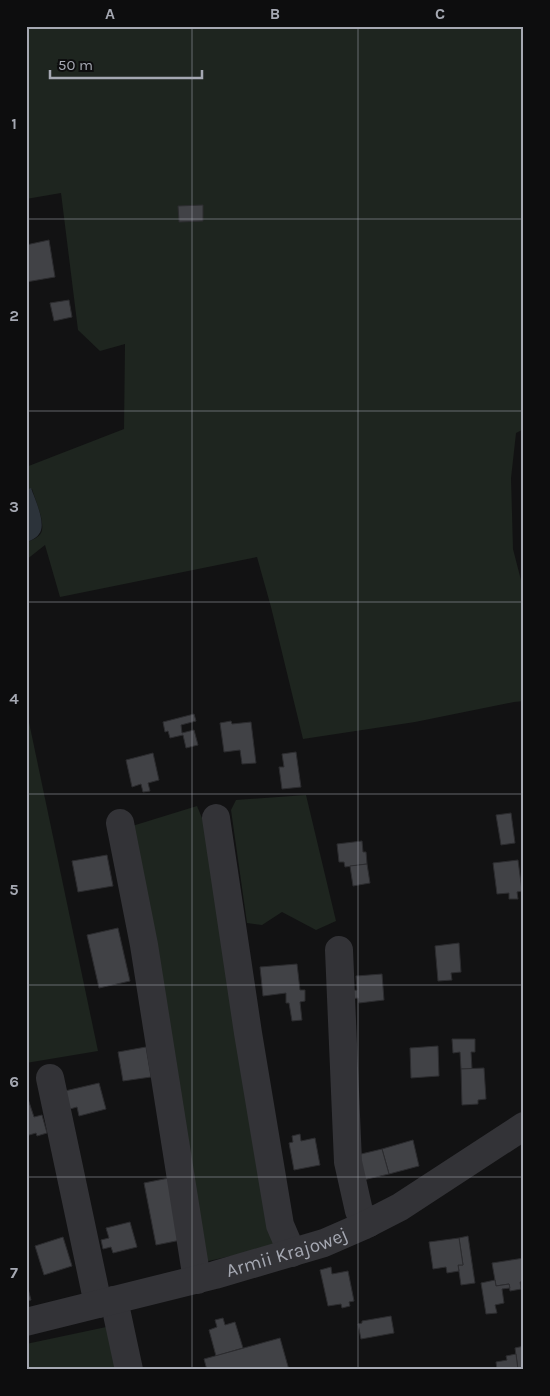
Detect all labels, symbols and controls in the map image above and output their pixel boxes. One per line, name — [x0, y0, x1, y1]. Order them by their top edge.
text: A — [105, 4, 115, 23]
text: B — [270, 4, 280, 23]
text: C — [435, 4, 445, 23]
scale bar — [50, 48, 202, 80]
text: 50 m — [58, 56, 93, 74]
text: 1 — [11, 114, 17, 133]
text: 2 — [9, 306, 19, 325]
text: 3 — [9, 497, 19, 516]
text: 4 — [9, 689, 19, 708]
text: 5 — [9, 880, 19, 899]
text: 6 — [9, 1072, 19, 1091]
street label: Armii Krajowej — [224, 1223, 351, 1282]
text: 7 — [10, 1263, 18, 1282]

